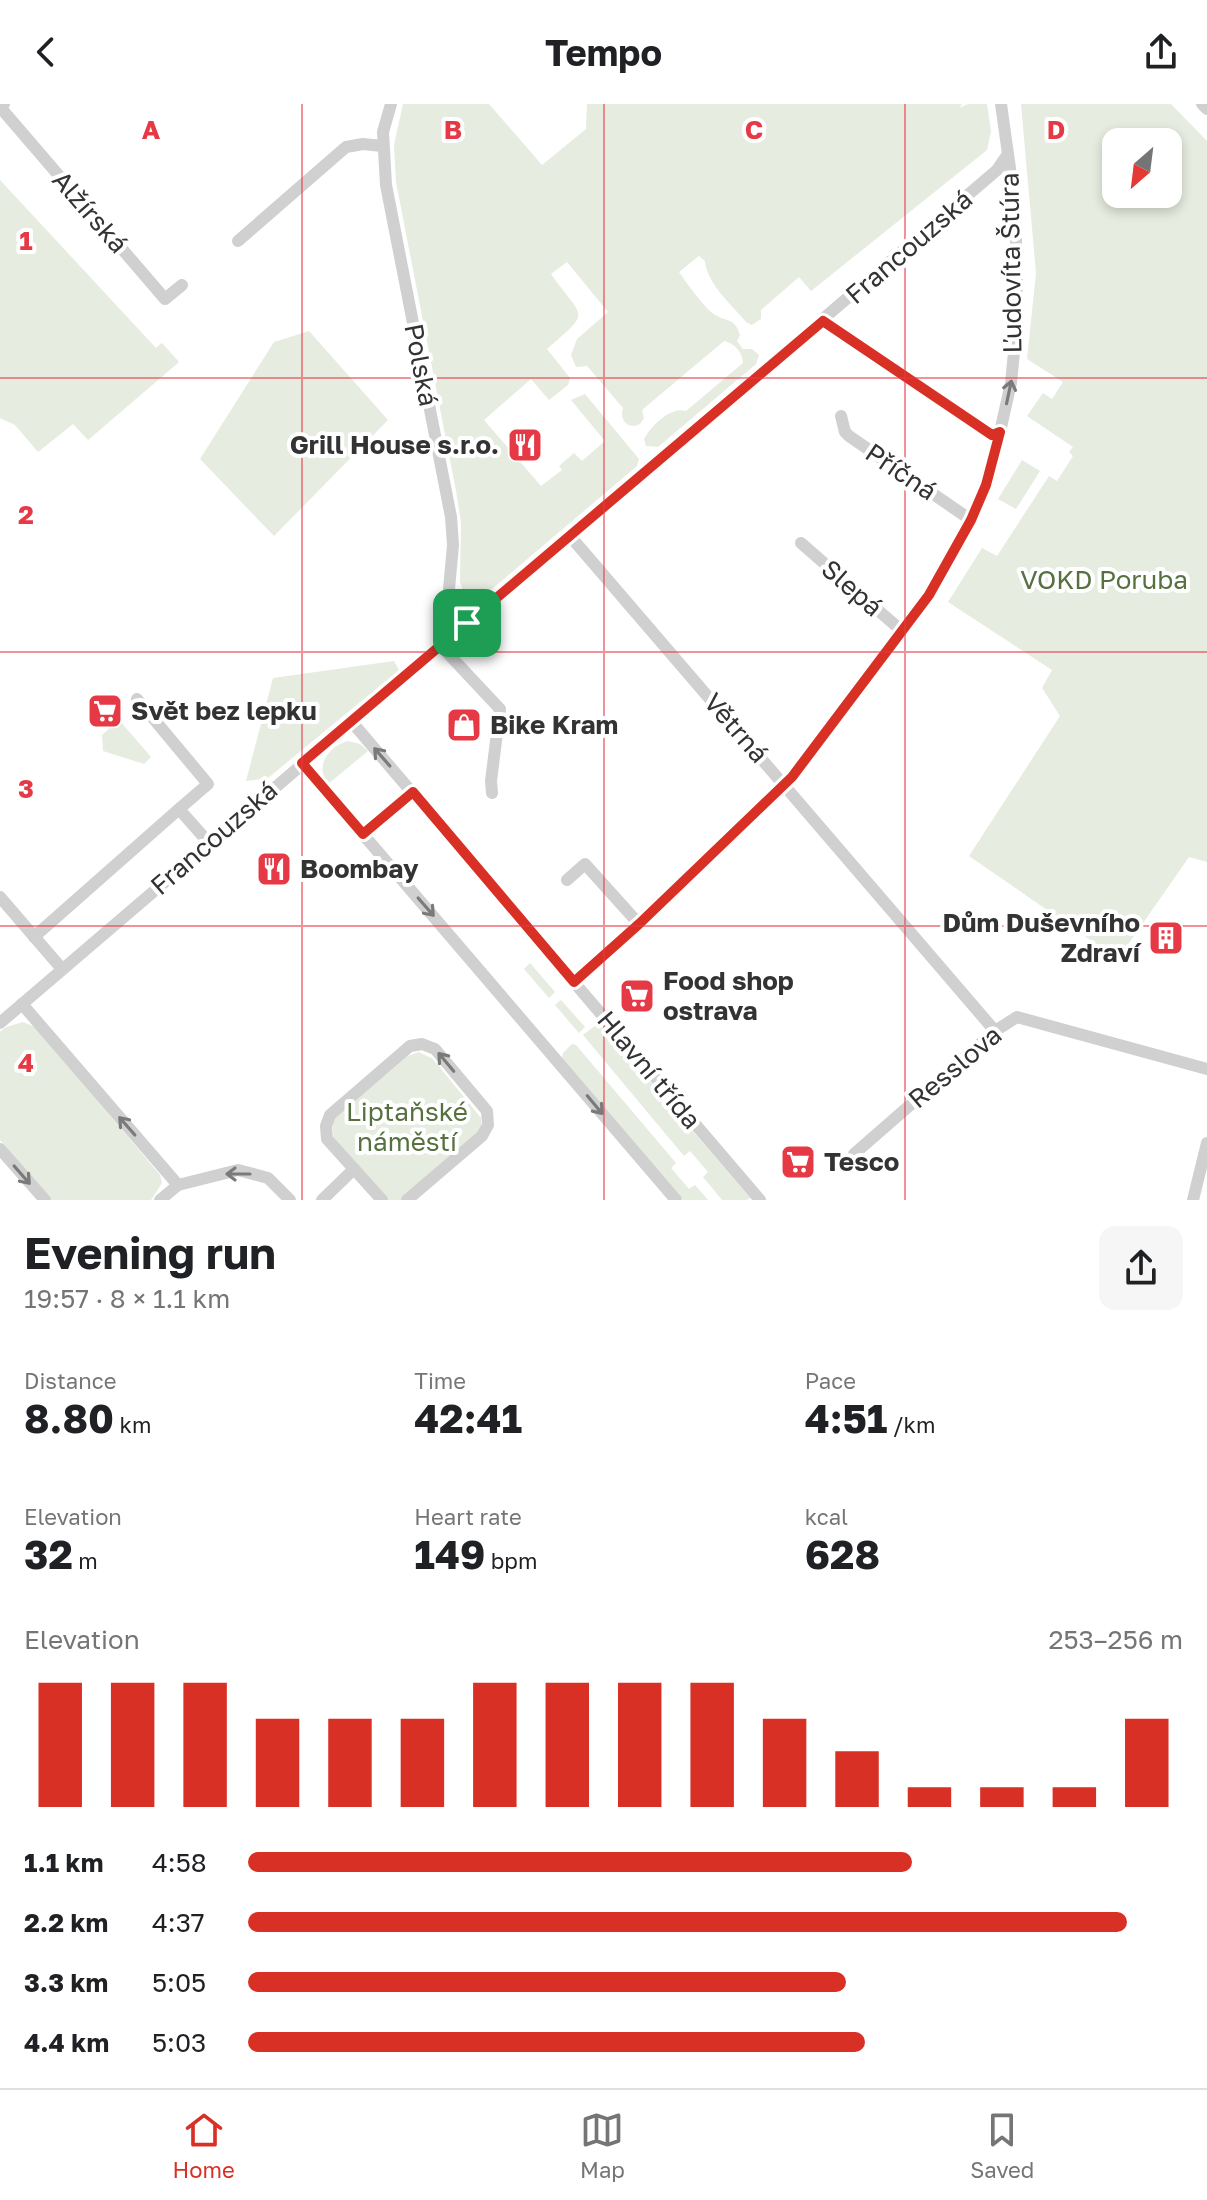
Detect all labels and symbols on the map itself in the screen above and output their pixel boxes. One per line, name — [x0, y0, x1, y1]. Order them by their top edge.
text: A — [142, 114, 161, 145]
text: B — [444, 114, 462, 145]
text: C — [745, 114, 763, 145]
text: D — [1047, 114, 1065, 145]
north arrow — [1102, 128, 1182, 208]
street label: Alžírská — [46, 164, 134, 259]
street label: Ľudovíta Štúra — [993, 172, 1028, 354]
street label: Francouzská — [839, 183, 978, 310]
text: 1 — [19, 225, 33, 256]
street label: Polská — [398, 321, 445, 409]
one-way arrow — [1002, 379, 1017, 405]
restaurant icon: Grill House s.r.o. — [506, 426, 544, 464]
place label: Grill House s.r.o. — [290, 429, 499, 460]
street label: Příčná — [860, 437, 943, 507]
text: 2 — [18, 499, 34, 530]
street label: Slepá — [816, 553, 889, 622]
park label: VOKD Poruba — [1020, 564, 1188, 595]
pin — [433, 589, 501, 657]
street label: Větrná — [698, 686, 775, 769]
supermarket icon: Svět bez lepku — [86, 692, 124, 730]
place label: Svět bez lepku — [131, 695, 317, 726]
shop icon: Bike Kram — [445, 706, 483, 744]
place label: Bike Kram — [490, 709, 618, 740]
one-way arrow — [373, 747, 391, 767]
text: 3 — [18, 773, 34, 804]
street label: Francouzská — [144, 774, 283, 901]
restaurant icon: Boombay — [255, 850, 293, 888]
place label: Boombay — [300, 853, 419, 884]
one-way arrow — [417, 896, 435, 917]
place label: Dům Duševního Zdraví — [942, 907, 1143, 968]
building icon: Dům Duševního Zdraví — [1147, 919, 1185, 957]
place label: Food shop ostrava — [663, 965, 794, 1026]
supermarket icon: Food shop ostrava — [618, 977, 656, 1015]
street label: Hlavní třída — [591, 1004, 708, 1135]
street label: Resslova — [902, 1019, 1007, 1114]
text: 4 — [18, 1047, 34, 1078]
one-way arrow — [437, 1052, 455, 1073]
one-way arrow — [586, 1094, 604, 1114]
park label: Liptaňské náměstí — [346, 1096, 468, 1157]
one-way arrow — [118, 1116, 136, 1137]
supermarket icon: Tesco — [779, 1143, 817, 1181]
place label: Tesco — [824, 1146, 899, 1177]
one-way arrow — [13, 1164, 31, 1184]
one-way arrow — [225, 1166, 251, 1182]

